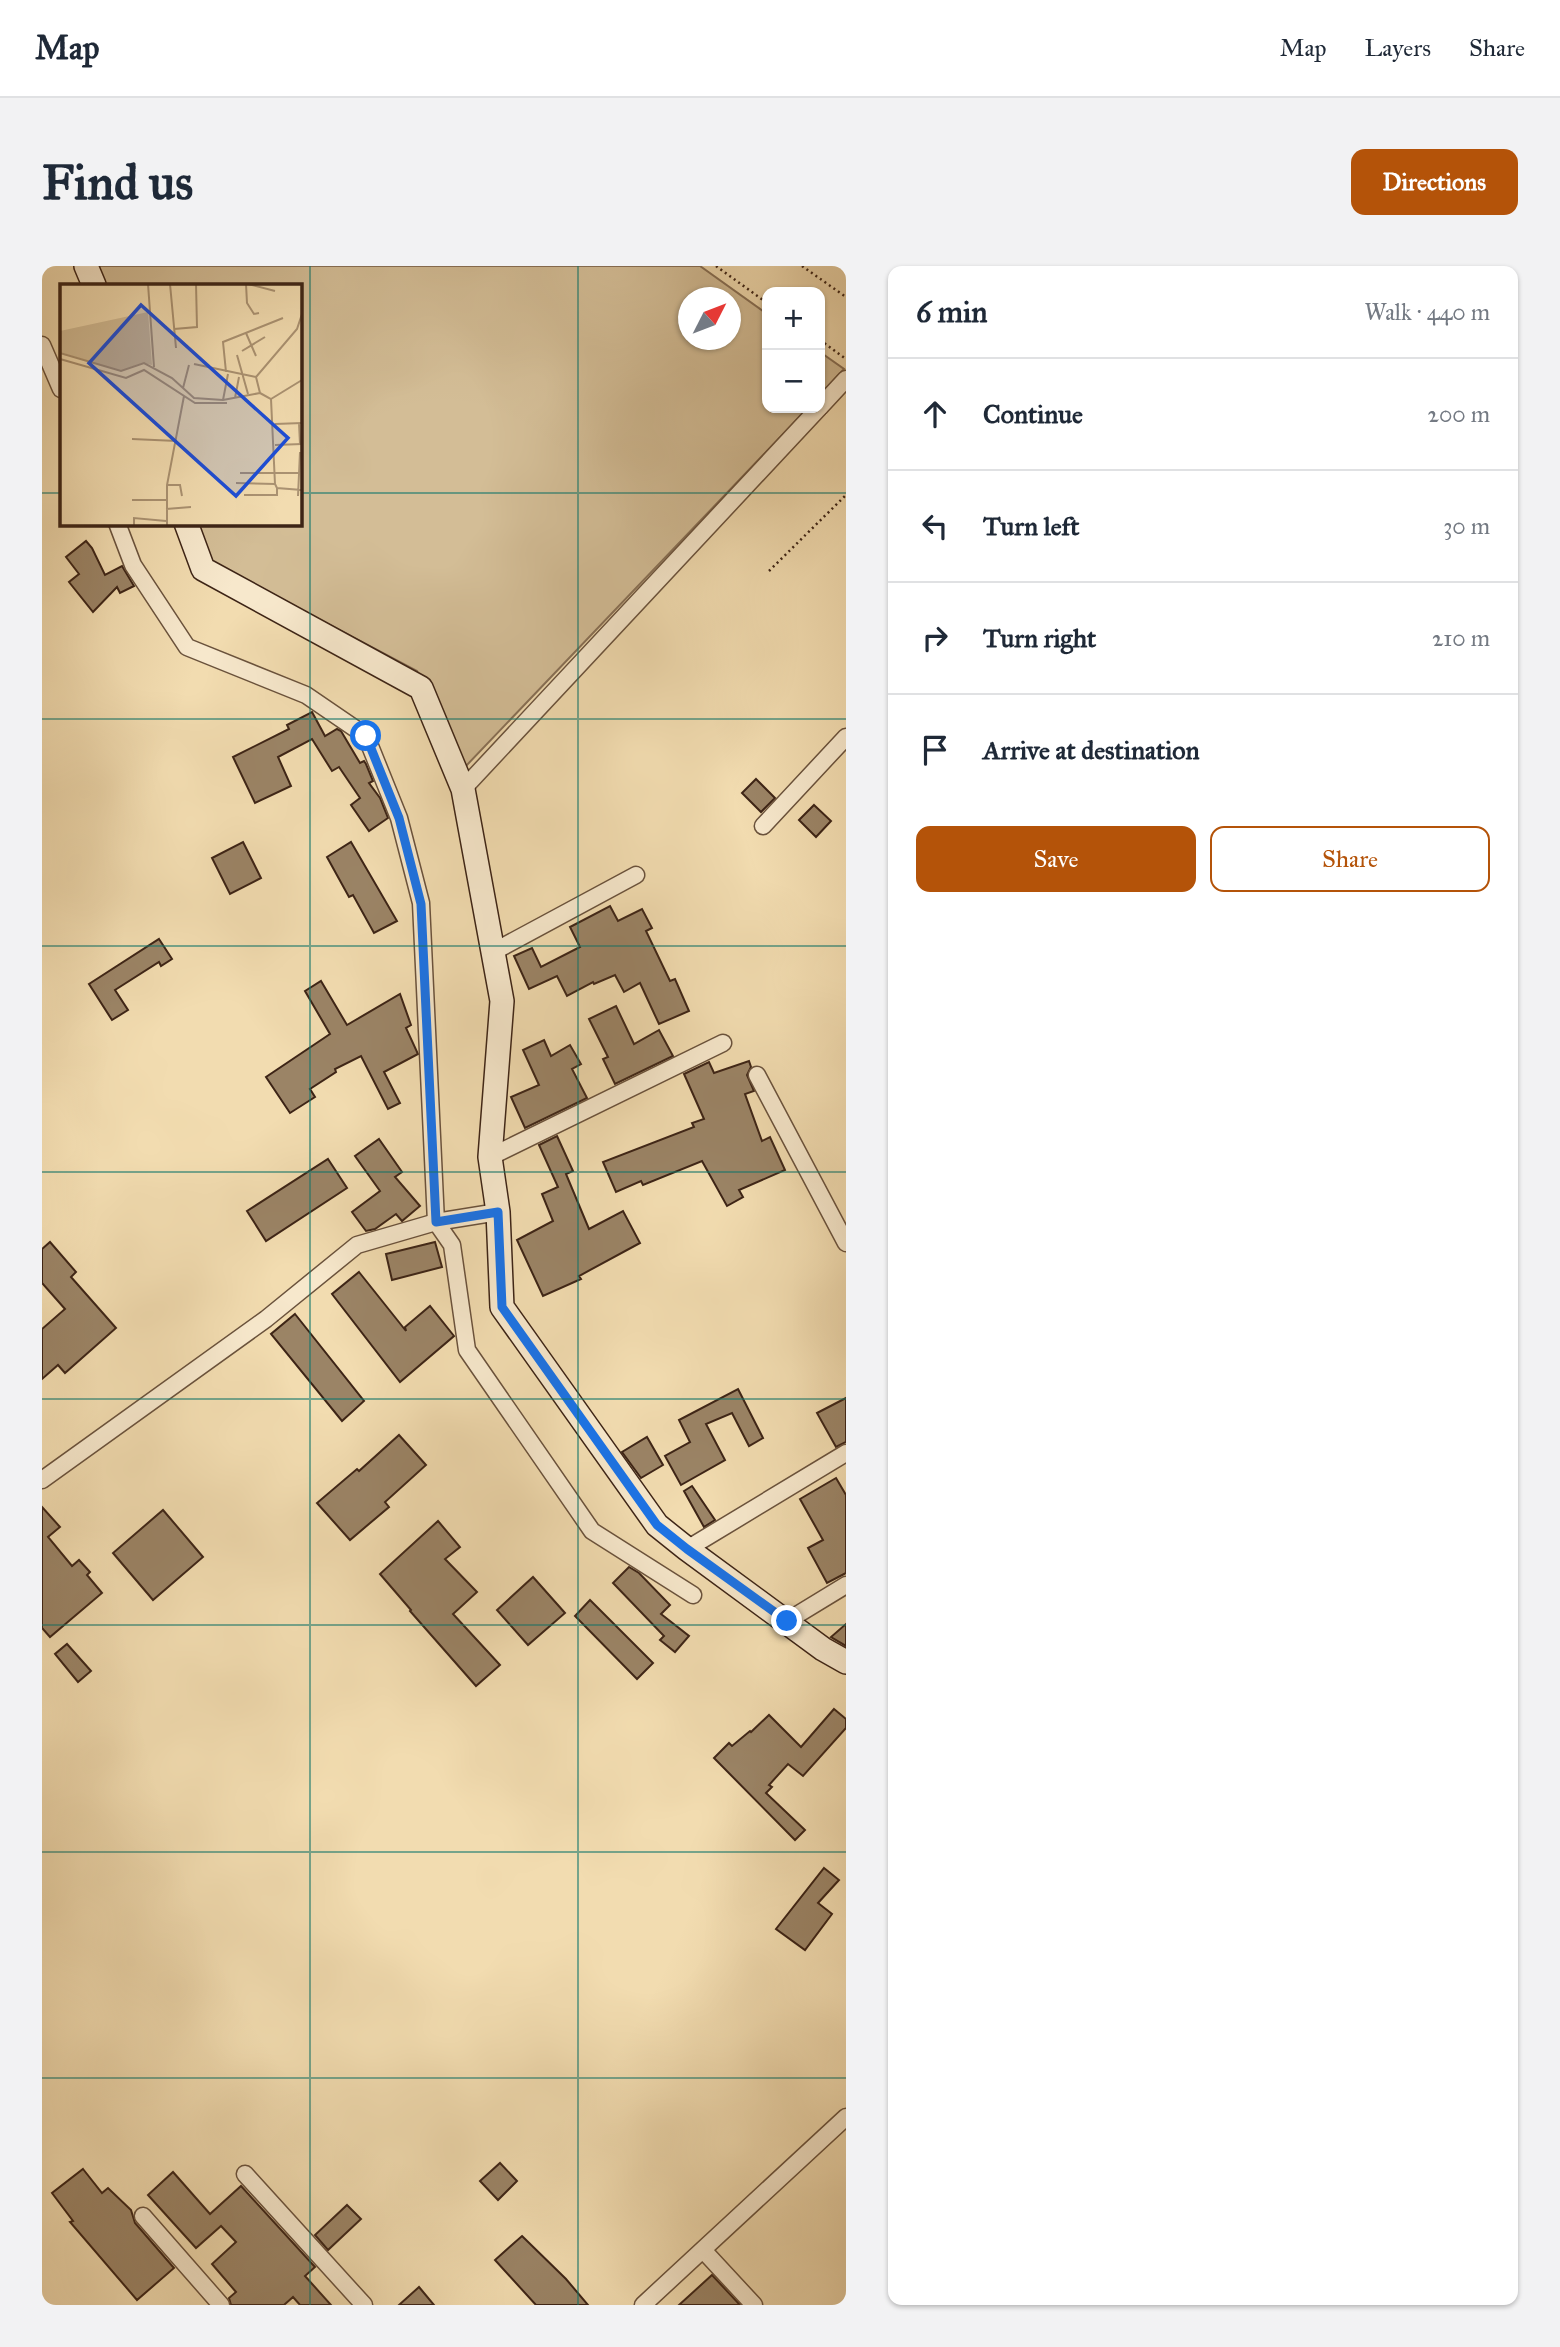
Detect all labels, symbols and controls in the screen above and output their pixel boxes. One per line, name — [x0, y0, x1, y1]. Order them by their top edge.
text: Map — [35, 28, 99, 68]
text: Map — [1280, 33, 1327, 63]
text: Layers — [1365, 33, 1431, 63]
text: Share — [1469, 33, 1525, 63]
button: Directions — [1351, 149, 1518, 215]
text: Find us — [42, 153, 193, 212]
inset map — [60, 284, 301, 525]
north arrow — [678, 287, 741, 350]
map controls — [762, 287, 825, 413]
button: + — [762, 287, 825, 350]
text: 6 min — [916, 294, 988, 330]
text: Walk · 440 m — [1364, 298, 1490, 326]
button: − — [762, 350, 825, 413]
icon: ahead — [916, 395, 954, 433]
text: Continue — [983, 398, 1083, 430]
text: 200 m — [1428, 400, 1490, 428]
icon: left — [916, 507, 954, 545]
text: Turn left — [983, 510, 1079, 542]
text: 30 m — [1443, 512, 1490, 540]
icon: right — [916, 619, 954, 657]
text: Turn right — [983, 622, 1096, 654]
text: 210 m — [1432, 624, 1490, 652]
route start — [350, 720, 381, 751]
icon: arrive — [916, 731, 954, 769]
text: Arrive at destination — [983, 734, 1200, 766]
button: Save — [916, 826, 1196, 892]
button: Share — [1210, 826, 1490, 892]
route end — [771, 1605, 802, 1636]

